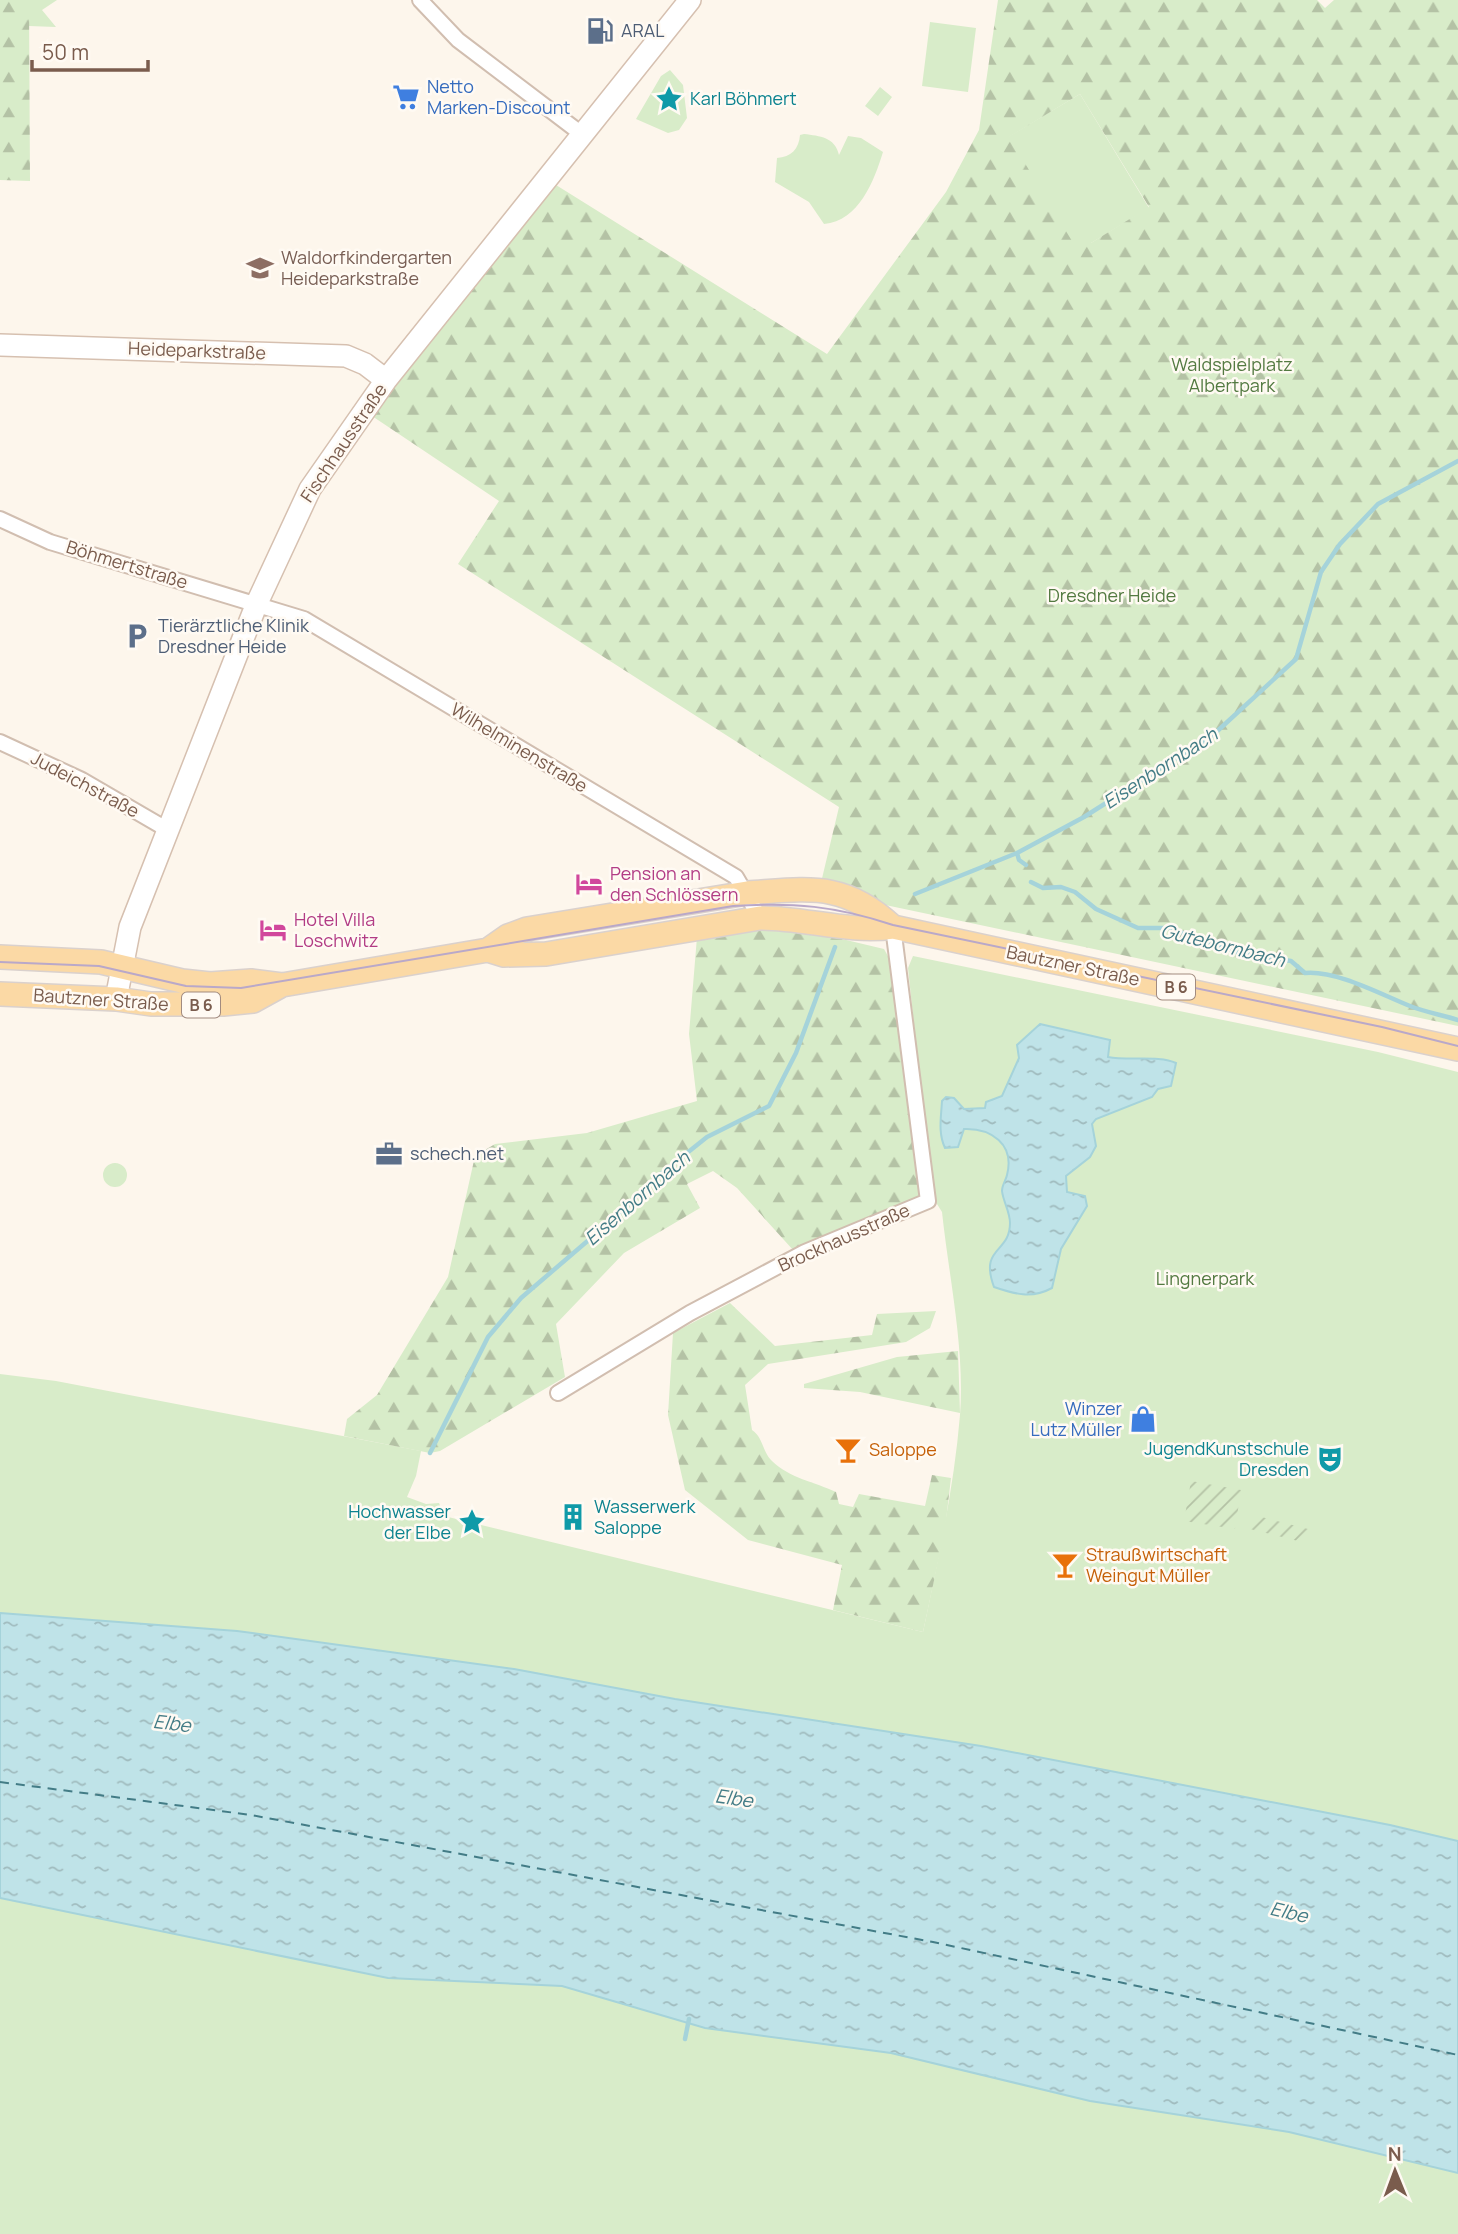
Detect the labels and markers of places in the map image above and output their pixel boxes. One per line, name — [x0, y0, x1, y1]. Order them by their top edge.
fuel station icon: ARAL — [585, 16, 615, 46]
place label: ARAL — [621, 18, 664, 42]
place label: Netto Marken-Discount — [427, 74, 571, 119]
supermarket icon: Netto Marken-Discount — [391, 82, 421, 112]
place icon: Karl Böhmert — [654, 84, 684, 114]
place label: Karl Böhmert — [690, 86, 797, 110]
place label: Waldorfkindergarten Heideparkstraße — [281, 245, 452, 290]
school or university icon: Waldorfkindergarten Heideparkstraße — [245, 253, 275, 283]
place label: Tierärztliche Klinik Dresdner Heide — [158, 613, 310, 658]
parking icon: Tierärztliche Klinik Dresdner Heide — [122, 621, 152, 651]
place label: Pension an den Schlössern — [610, 861, 738, 906]
hotel icon: Pension an den Schlössern — [574, 869, 604, 899]
place label: Hotel Villa Loschwitz — [294, 907, 379, 952]
hotel icon: Hotel Villa Loschwitz — [258, 915, 288, 945]
office icon: schech.net — [374, 1139, 404, 1169]
place label: schech.net — [410, 1141, 504, 1165]
place label: Winzer Lutz Müller — [1031, 1396, 1123, 1441]
shop icon: Winzer Lutz Müller — [1128, 1404, 1158, 1434]
bar icon: Saloppe — [833, 1435, 863, 1465]
place label: JugendKunstschule Dresden — [1144, 1436, 1309, 1481]
place label: Saloppe — [869, 1437, 937, 1461]
theatre icon: JugendKunstschule Dresden — [1315, 1444, 1345, 1474]
place label: Wasserwerk Saloppe — [594, 1494, 696, 1539]
place label: Hochwasser der Elbe — [348, 1499, 452, 1544]
building icon: Wasserwerk Saloppe — [558, 1502, 588, 1532]
place icon: Hochwasser der Elbe — [457, 1507, 487, 1537]
place label: Straußwirtschaft Weingut Müller — [1086, 1542, 1227, 1587]
bar icon: Straußwirtschaft Weingut Müller — [1050, 1550, 1080, 1580]

